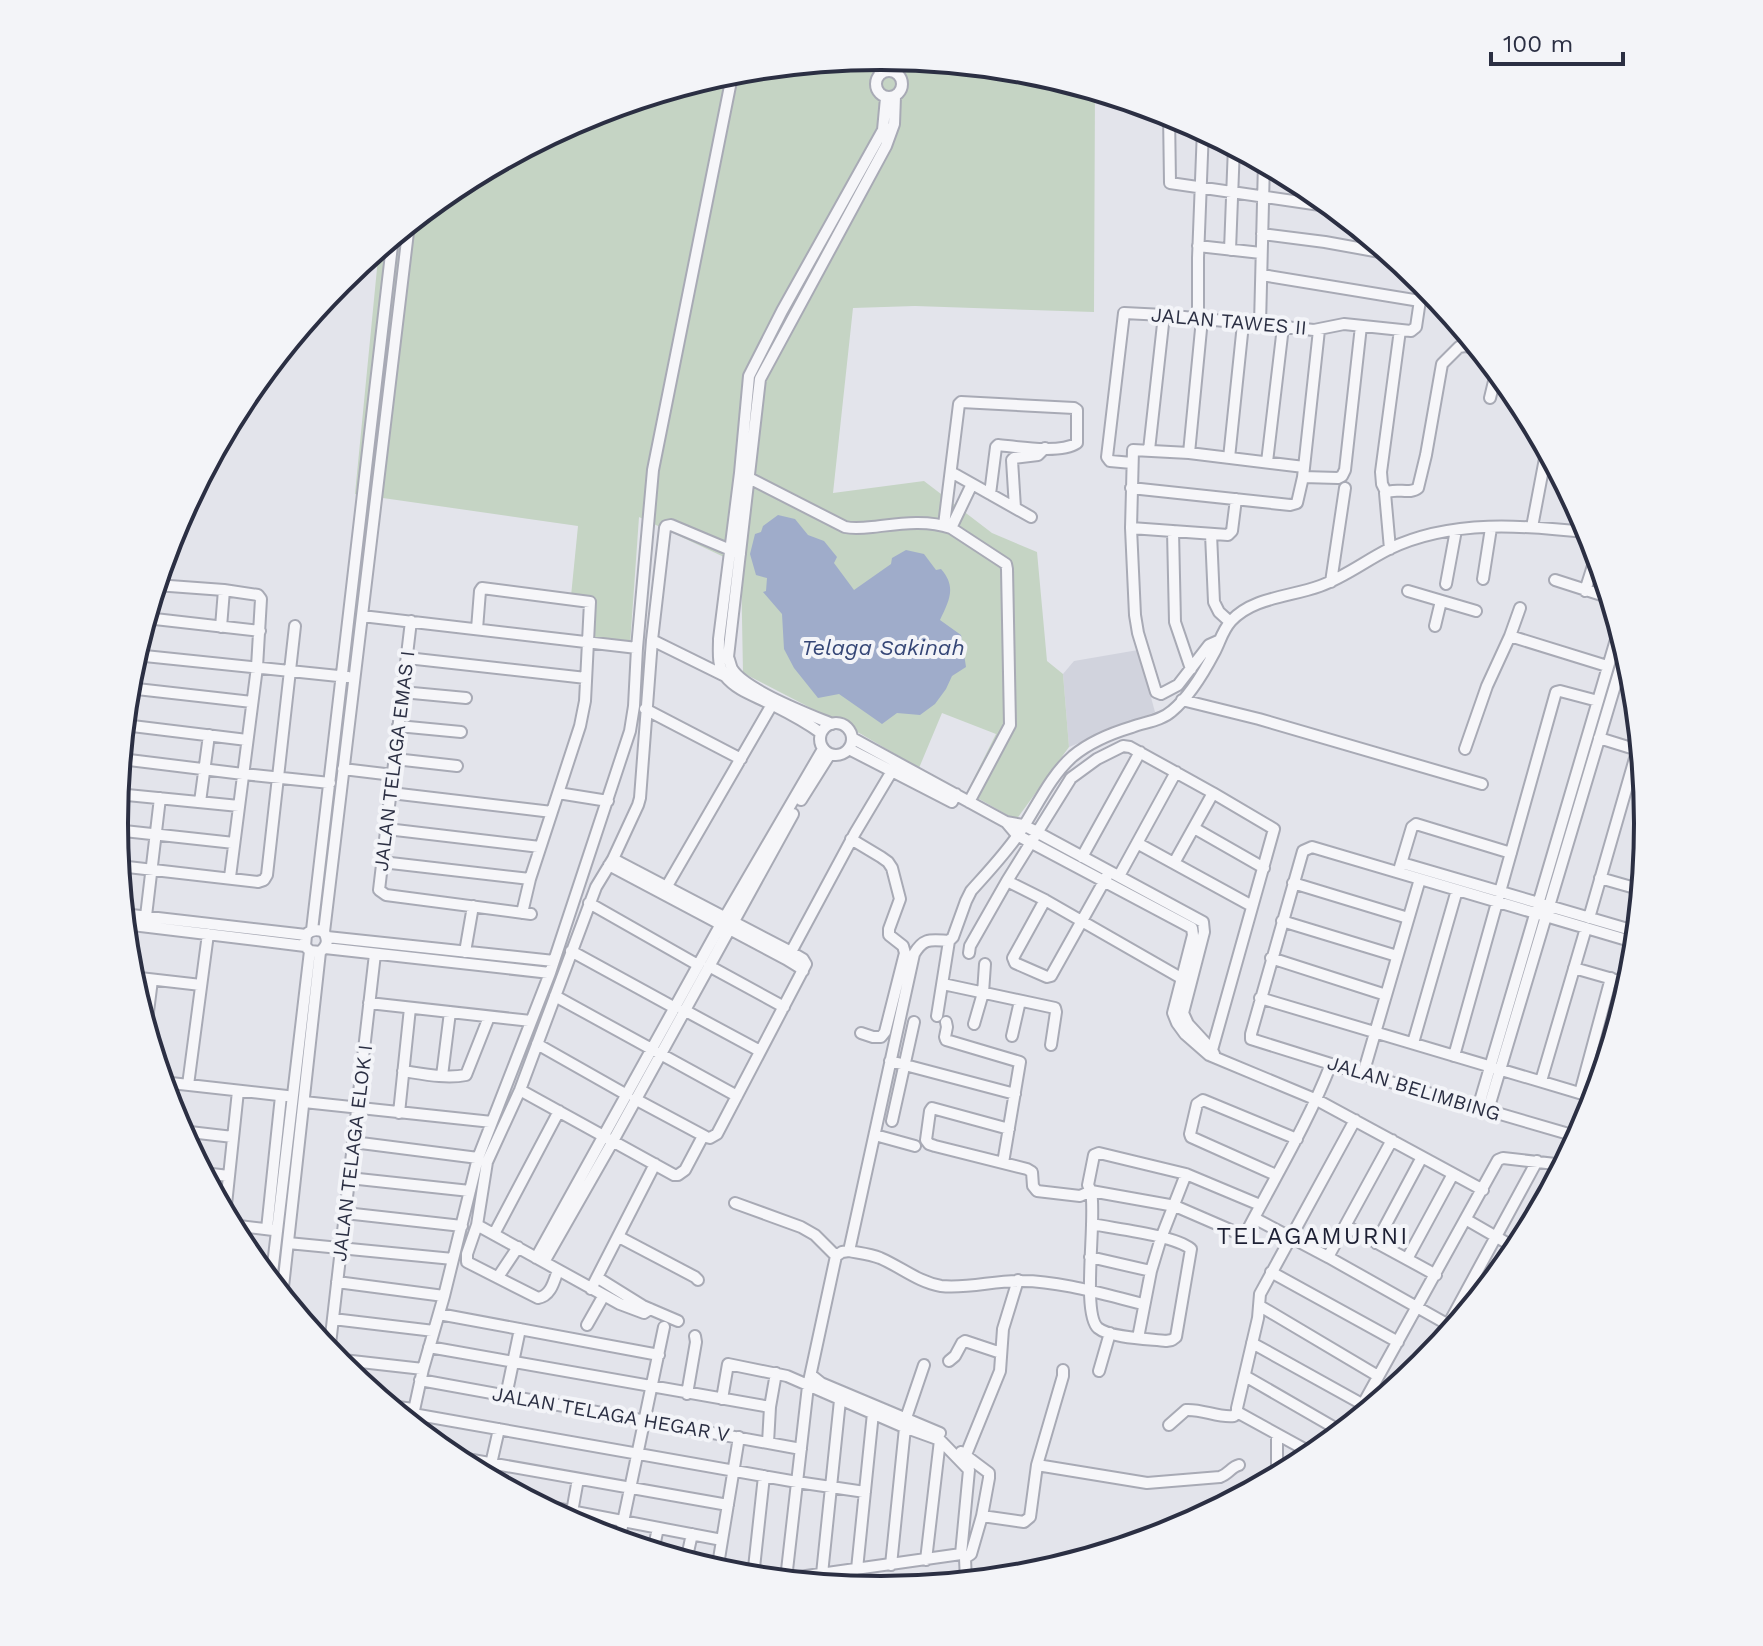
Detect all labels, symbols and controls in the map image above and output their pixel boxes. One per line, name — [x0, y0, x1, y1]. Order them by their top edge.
scale bar — [1491, 16, 1623, 66]
text: 100 m — [1503, 30, 1573, 58]
street label: JALAN TAWES II — [1150, 302, 1308, 340]
water label: Telaga Sakinah — [801, 635, 965, 660]
street label: JALAN TELAGA EMAS I — [369, 649, 419, 873]
street label: JALAN TELAGA ELOK I — [327, 1043, 377, 1263]
street label: JALAN BELIMBING — [1325, 1050, 1503, 1126]
district label: TELAGAMURNI — [1217, 1222, 1409, 1250]
street label: JALAN TELAGA HEGAR V — [490, 1381, 732, 1447]

